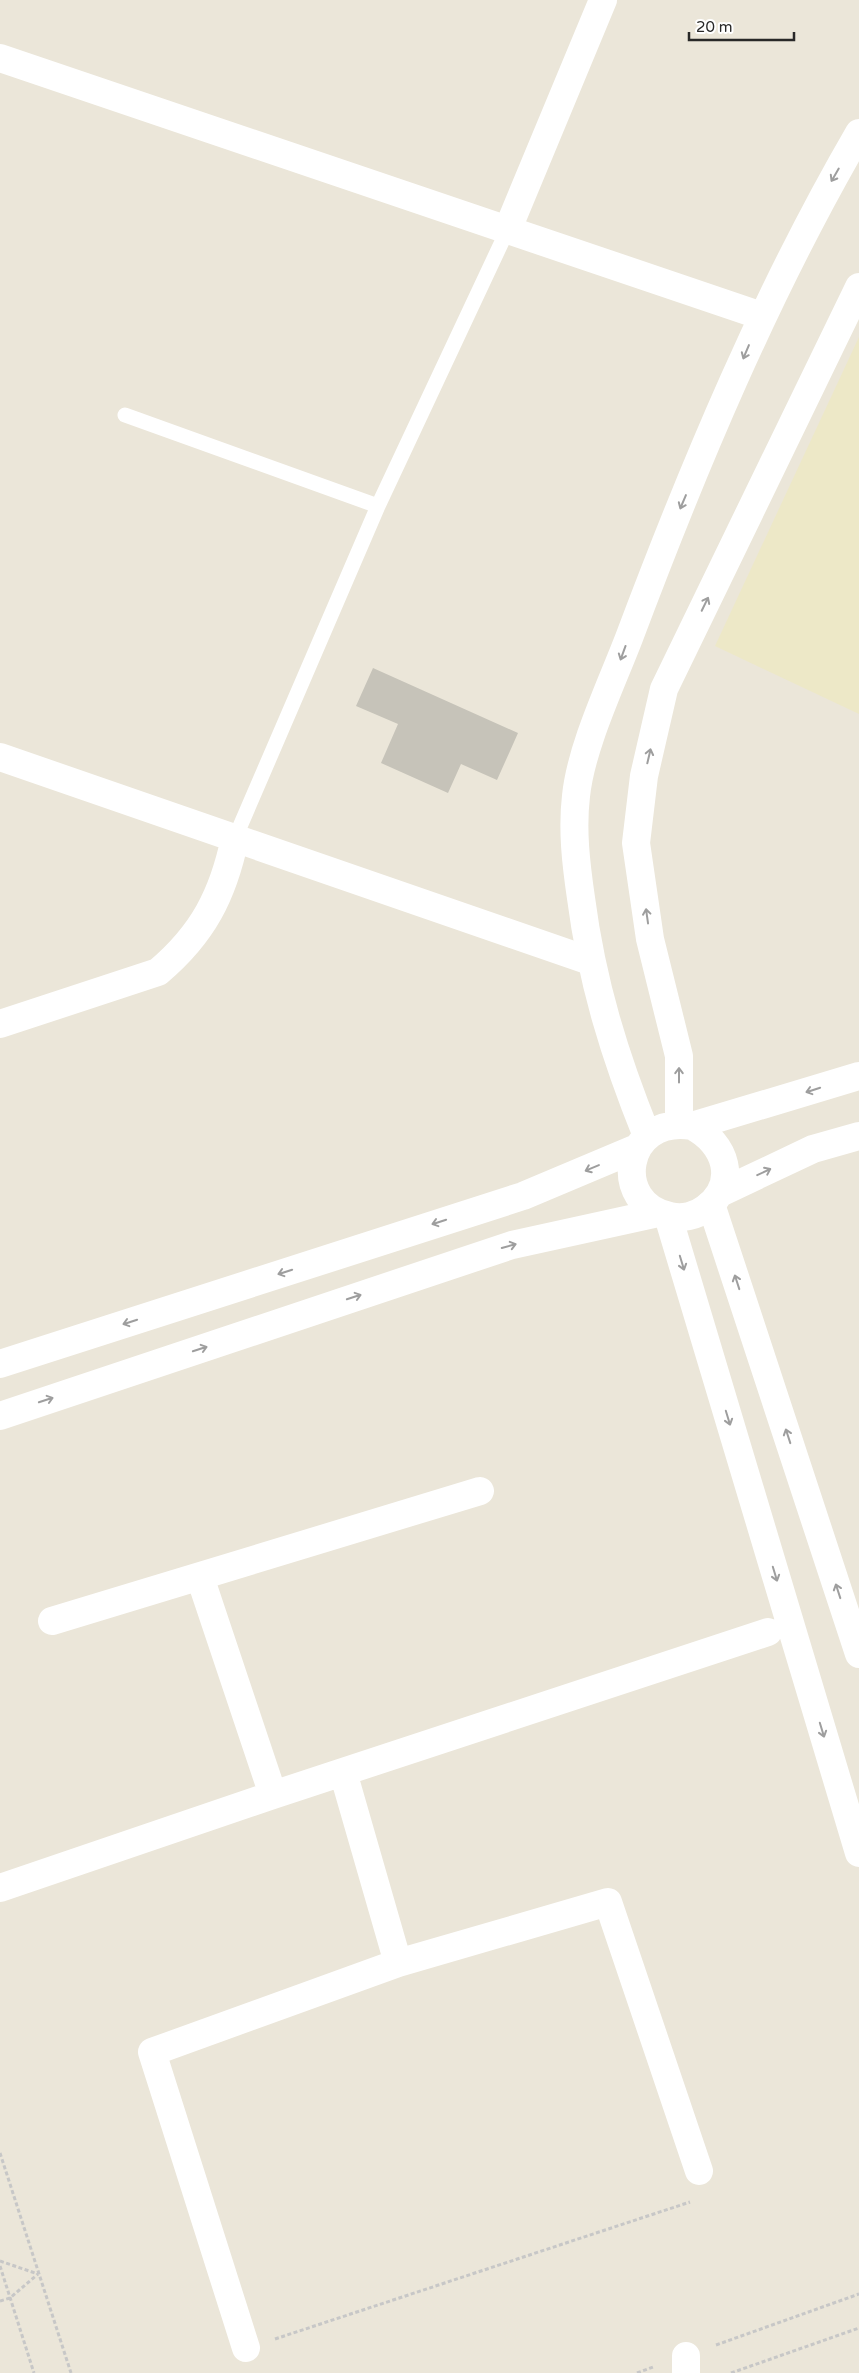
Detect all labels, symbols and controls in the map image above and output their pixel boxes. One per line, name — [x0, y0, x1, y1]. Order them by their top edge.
scale bar — [689, 10, 794, 42]
text: 20 m — [696, 18, 733, 36]
one-way arrow — [829, 168, 839, 182]
one-way arrow — [741, 344, 751, 359]
one-way arrow — [678, 494, 687, 509]
one-way arrow — [700, 597, 710, 612]
one-way arrow — [618, 645, 628, 660]
one-way arrow — [645, 748, 654, 764]
one-way arrow — [641, 909, 651, 925]
one-way arrow — [674, 1068, 684, 1084]
one-way arrow — [805, 1086, 821, 1096]
one-way arrow — [585, 1163, 600, 1173]
one-way arrow — [756, 1167, 771, 1176]
one-way arrow — [432, 1218, 448, 1228]
one-way arrow — [500, 1241, 516, 1251]
one-way arrow — [677, 1254, 687, 1270]
one-way arrow — [277, 1268, 293, 1278]
one-way arrow — [732, 1274, 741, 1290]
one-way arrow — [346, 1292, 362, 1302]
one-way arrow — [123, 1318, 138, 1327]
one-way arrow — [192, 1344, 208, 1353]
one-way arrow — [38, 1395, 54, 1405]
one-way arrow — [724, 1410, 734, 1426]
one-way arrow — [782, 1429, 792, 1445]
one-way arrow — [771, 1566, 781, 1582]
one-way arrow — [833, 1583, 843, 1599]
one-way arrow — [817, 1721, 827, 1737]

